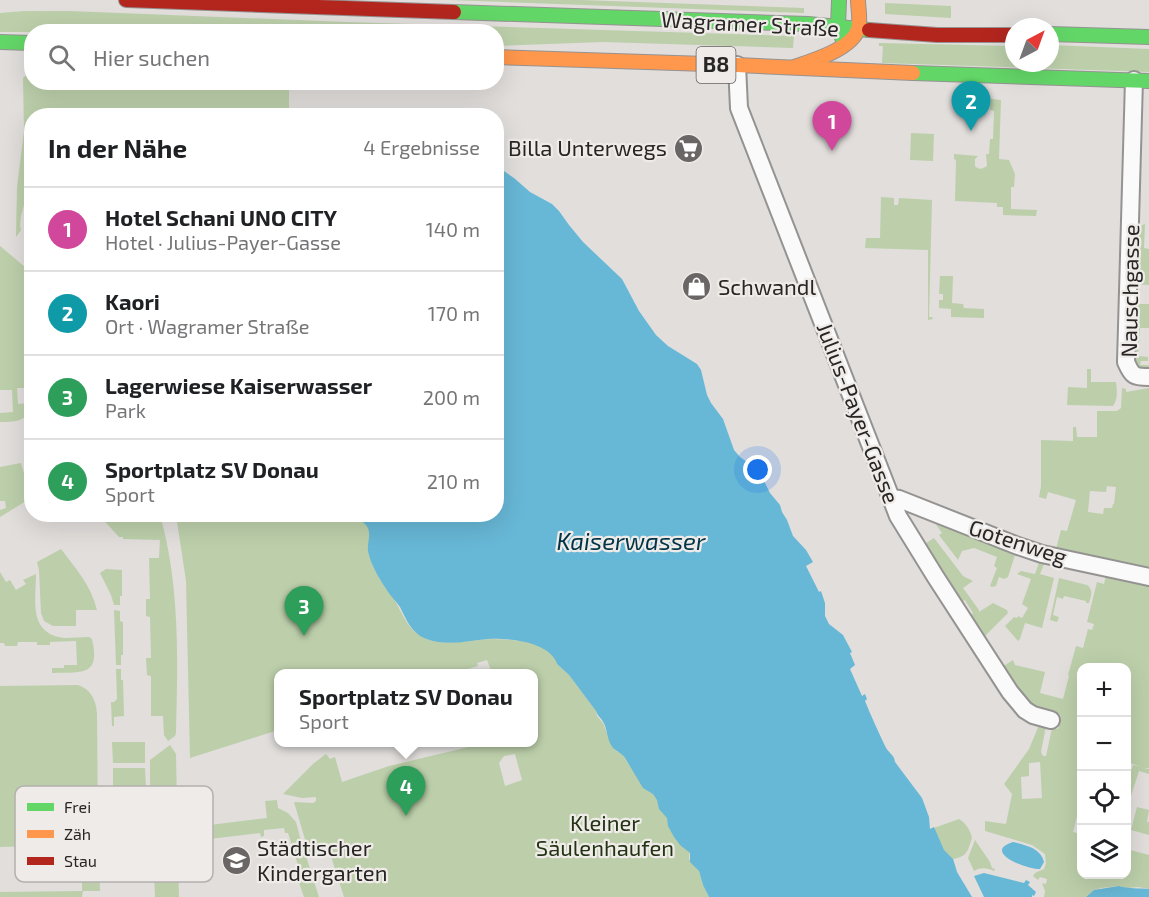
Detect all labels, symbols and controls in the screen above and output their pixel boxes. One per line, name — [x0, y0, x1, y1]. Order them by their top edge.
street label: Wagramer Straße — [660, 5, 840, 41]
north arrow — [1005, 18, 1059, 72]
search box — [24, 24, 504, 90]
icon: search — [45, 41, 78, 74]
text: Hier suchen — [93, 44, 210, 70]
road number: B8 — [696, 47, 736, 83]
pin: 2 — [952, 82, 990, 131]
pin: 1 — [812, 102, 852, 151]
text: In der Nähe — [48, 132, 187, 163]
supermarket icon: Billa Unterwegs — [672, 132, 704, 164]
place label: Billa Unterwegs — [508, 134, 667, 160]
text: 4 Ergebnisse — [363, 135, 480, 159]
text: Hotel Schani UNO CITY — [105, 204, 337, 230]
text: 1 — [63, 217, 72, 241]
text: 140 m — [426, 217, 480, 241]
street label: Nauschgasse — [1115, 224, 1143, 358]
text: Hotel · Julius-Payer-Gasse — [105, 230, 341, 254]
shop icon: Schwandl — [681, 271, 713, 303]
place label: Schwandl — [718, 273, 816, 299]
text: Kaori — [105, 288, 160, 314]
text: 2 — [62, 301, 73, 325]
text: 170 m — [428, 301, 480, 325]
text: Ort · Wagramer Straße — [105, 314, 310, 338]
street label: Julius-Payer-Gasse — [812, 319, 905, 507]
text: Lagerwiese Kaiserwasser — [105, 372, 372, 398]
text: 3 — [62, 385, 73, 409]
text: 200 m — [423, 385, 480, 409]
text: Park — [105, 398, 146, 422]
your location — [743, 455, 772, 484]
text: Sportplatz SV Donau — [105, 456, 319, 482]
text: 4 — [61, 469, 74, 493]
text: 210 m — [427, 469, 480, 493]
text: Sport — [105, 482, 155, 506]
street label: Gotenweg — [966, 513, 1071, 569]
water label: Kaiserwasser — [557, 526, 706, 555]
pin: 3 — [284, 586, 324, 636]
map controls — [1077, 663, 1131, 879]
button: + — [1077, 663, 1131, 717]
popup — [274, 669, 538, 747]
text: Sportplatz SV Donau — [299, 683, 513, 709]
text: Sport — [299, 709, 349, 733]
button: − — [1077, 717, 1131, 771]
pin: 4 — [386, 766, 426, 816]
button: locate — [1077, 771, 1131, 825]
legend — [15, 786, 213, 882]
text: Frei — [64, 797, 91, 816]
park label: Kleiner Säulenhaufen — [536, 809, 674, 860]
text: Zäh — [64, 824, 91, 843]
button: layers — [1077, 825, 1131, 879]
place label: Städtischer Kindergarten — [257, 834, 387, 885]
school or university icon: Städtischer Kindergarten — [220, 845, 252, 877]
text: Stau — [64, 851, 97, 870]

